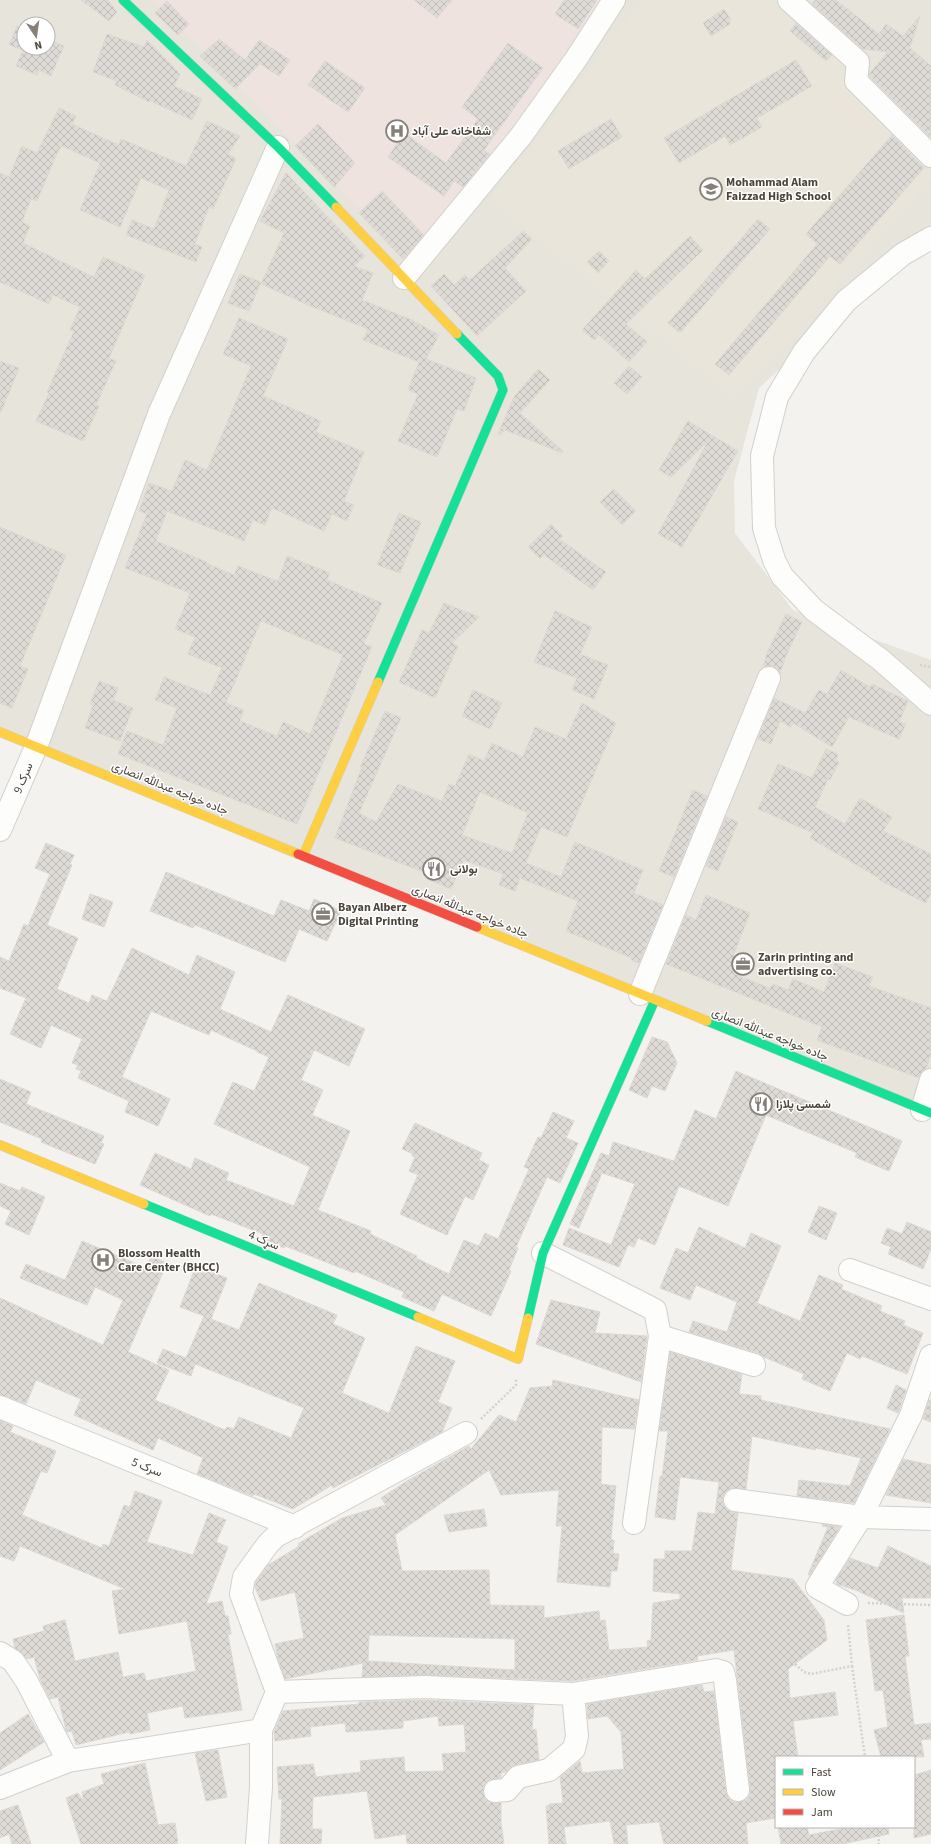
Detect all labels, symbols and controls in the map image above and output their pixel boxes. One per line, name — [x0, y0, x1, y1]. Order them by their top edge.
north arrow — [16, 16, 56, 56]
text: N — [33, 37, 43, 53]
hospital icon: شفاخانه علی آباد — [384, 118, 410, 144]
place label: شفاخانه علی آباد — [412, 123, 492, 140]
place label: Mohammad Alam Faizzad High School — [726, 174, 831, 205]
school or university icon: Mohammad Alam Faizzad High School — [698, 176, 724, 202]
street label: جاده خواجه عبدالله انصاری — [109, 757, 231, 820]
street label: سرک 9 — [9, 760, 38, 796]
restaurant icon: بولانی — [421, 856, 447, 882]
place label: بولانی — [450, 861, 478, 878]
street label: جاده خواجه عبدالله انصاری — [409, 880, 531, 943]
place label: Bayan Alberz Digital Printing — [338, 899, 419, 930]
office icon: Bayan Alberz Digital Printing — [310, 901, 336, 927]
place label: Zarin printing and advertising co. — [758, 949, 854, 980]
office icon: Zarin printing and advertising co. — [730, 951, 756, 977]
street label: جاده خواجه عبدالله انصاری — [709, 1003, 831, 1066]
restaurant icon: شمسی پلازا — [748, 1091, 774, 1117]
place label: شمسی پلازا — [776, 1096, 831, 1113]
street label: سړک 4 — [246, 1226, 282, 1255]
place label: Blossom Health Care Center (BHCC) — [118, 1245, 220, 1276]
hospital icon: Blossom Health Care Center (BHCC) — [90, 1247, 116, 1273]
street label: سرک 5 — [129, 1454, 165, 1481]
legend — [775, 1756, 915, 1828]
text: Fast — [811, 1764, 831, 1781]
text: Slow — [811, 1784, 836, 1801]
text: Jam — [811, 1804, 833, 1821]

